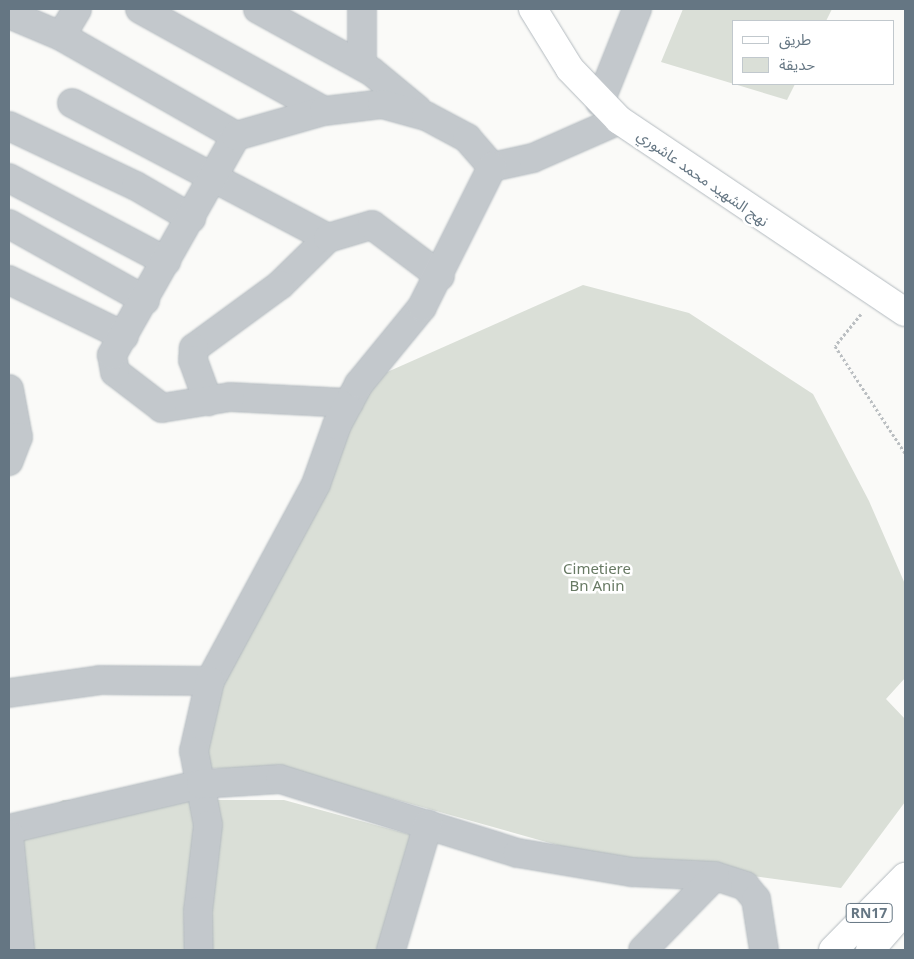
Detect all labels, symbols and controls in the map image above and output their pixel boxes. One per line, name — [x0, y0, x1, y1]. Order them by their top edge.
legend — [732, 20, 894, 85]
text: طريق — [779, 29, 811, 49]
text: حديقة — [779, 54, 815, 74]
street label: نهج الشهيد محمد عاشوري — [634, 126, 772, 230]
park label: Cimetiere Bn Anin — [563, 559, 631, 594]
road number: RN17 — [845, 901, 893, 924]

